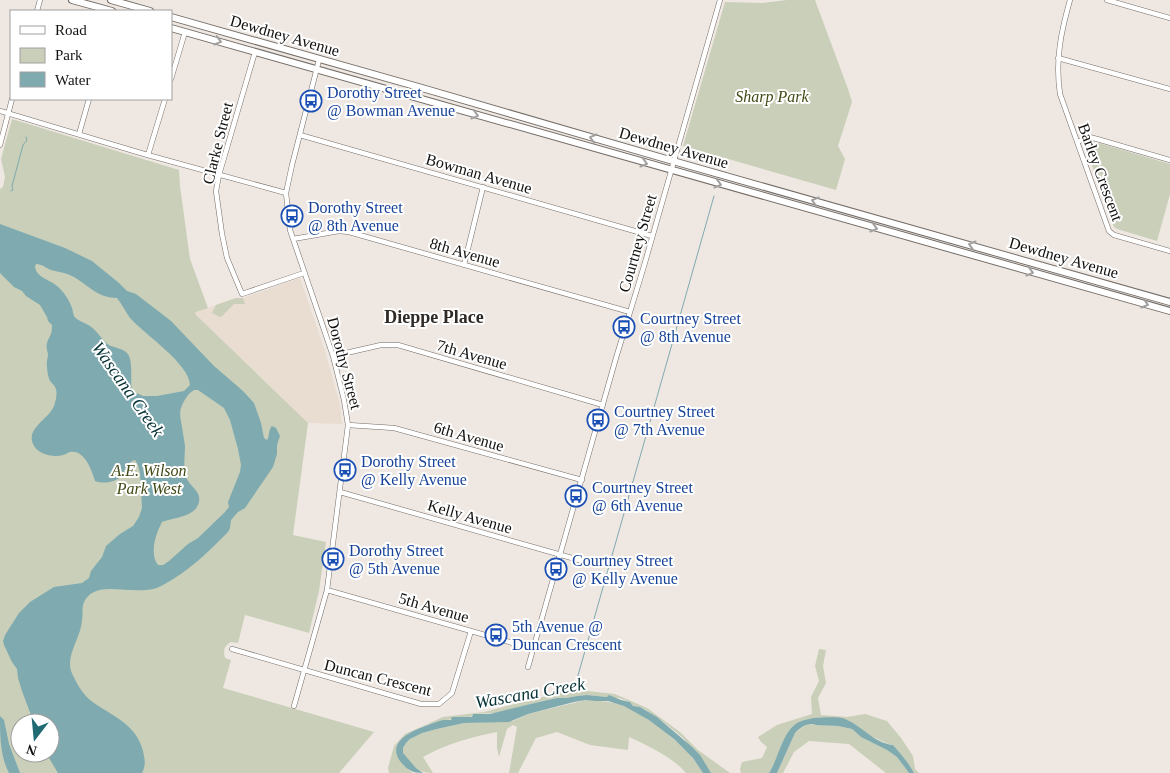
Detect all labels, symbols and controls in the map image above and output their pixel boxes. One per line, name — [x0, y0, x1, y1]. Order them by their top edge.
legend — [10, 10, 172, 100]
street label: Dewdney Avenue — [228, 12, 342, 60]
text: Road — [55, 22, 87, 38]
one-way arrow — [214, 36, 222, 46]
text: Park — [55, 47, 83, 63]
text: Water — [55, 72, 90, 88]
place label: Dorothy Street @ Bowman Avenue — [327, 84, 455, 120]
park label: Sharp Park — [735, 88, 810, 106]
bus stop icon: Dorothy Street @ Bowman Avenue — [299, 89, 323, 113]
street label: Clarke Street — [199, 100, 236, 186]
one-way arrow — [471, 109, 480, 120]
street label: Barley Crescent — [1074, 121, 1126, 224]
street label: Dewdney Avenue — [617, 124, 731, 172]
one-way arrow — [589, 133, 597, 143]
street label: Bowman Avenue — [424, 150, 534, 197]
one-way arrow — [640, 157, 649, 168]
one-way arrow — [713, 178, 721, 188]
street label: Courtney Street — [615, 192, 661, 294]
one-way arrow — [812, 196, 820, 206]
place label: Dorothy Street @ 8th Avenue — [308, 199, 403, 235]
bus stop icon: Dorothy Street @ 8th Avenue — [280, 204, 304, 228]
one-way arrow — [870, 222, 878, 233]
street label: 8th Avenue — [428, 234, 502, 271]
street label: Dewdney Avenue — [1007, 234, 1121, 282]
one-way arrow — [968, 241, 976, 251]
one-way arrow — [1026, 266, 1035, 277]
one-way arrow — [1140, 299, 1148, 309]
district label: Dieppe Place — [384, 307, 484, 327]
place label: Courtney Street @ 8th Avenue — [640, 310, 741, 346]
street label: Dorothy Street — [323, 315, 365, 412]
bus stop icon: Courtney Street @ 8th Avenue — [612, 315, 636, 339]
street label: 7th Avenue — [435, 336, 509, 373]
water label: Wascana Creek — [88, 338, 169, 441]
place label: Courtney Street @ 7th Avenue — [614, 403, 715, 439]
bus stop icon: Courtney Street @ 7th Avenue — [586, 408, 610, 432]
street label: 6th Avenue — [432, 418, 506, 455]
place label: Dorothy Street @ Kelly Avenue — [361, 453, 467, 489]
bus stop icon: Dorothy Street @ Kelly Avenue — [333, 458, 357, 482]
park label: A.E. Wilson Park West — [110, 462, 187, 497]
place label: Courtney Street @ 6th Avenue — [592, 479, 693, 515]
bus stop icon: Courtney Street @ 6th Avenue — [564, 484, 588, 508]
street label: Kelly Avenue — [425, 496, 514, 538]
place label: Dorothy Street @ 5th Avenue — [349, 542, 444, 578]
bus stop icon: Dorothy Street @ 5th Avenue — [321, 547, 345, 571]
place label: Courtney Street @ Kelly Avenue — [572, 552, 678, 588]
bus stop icon: Courtney Street @ Kelly Avenue — [544, 557, 568, 581]
street label: 5th Avenue — [397, 589, 471, 626]
place label: 5th Avenue @ Duncan Crescent — [512, 618, 622, 653]
bus stop icon: 5th Avenue @ Duncan Crescent — [484, 623, 508, 647]
street label: Duncan Crescent — [323, 656, 434, 699]
water label: Wascana Creek — [474, 673, 587, 712]
north arrow — [10, 713, 60, 763]
text: N — [25, 741, 38, 759]

